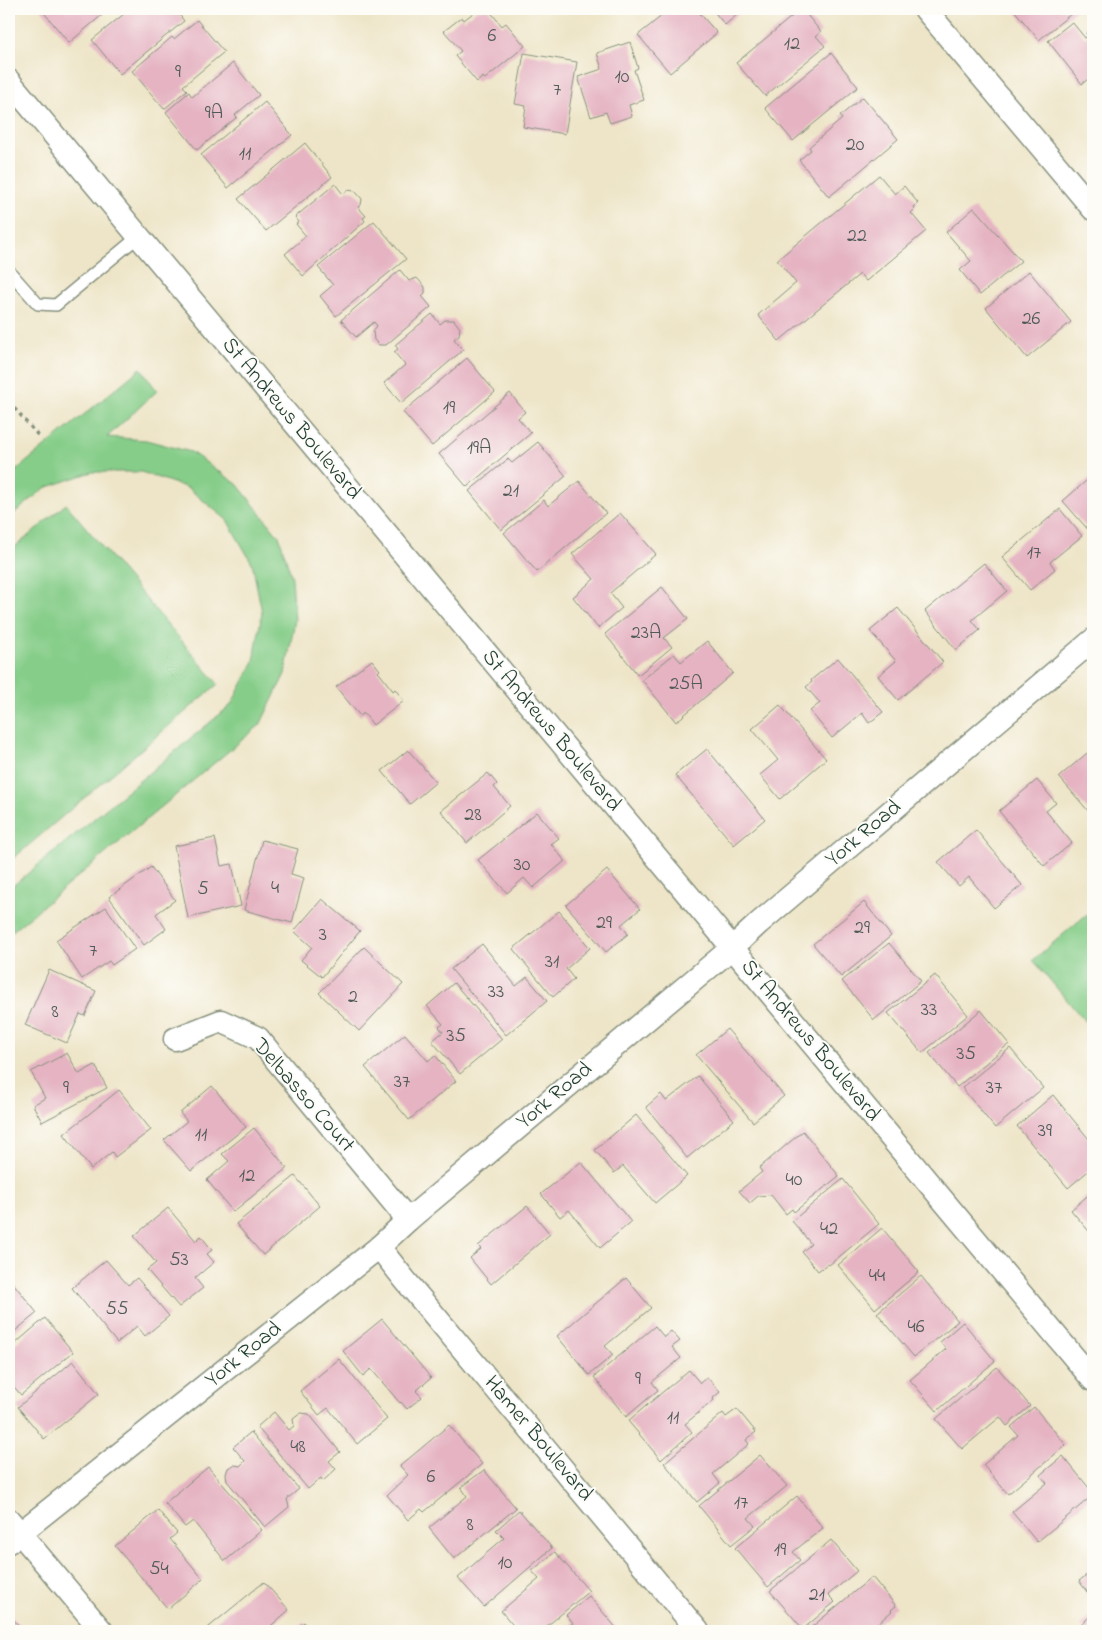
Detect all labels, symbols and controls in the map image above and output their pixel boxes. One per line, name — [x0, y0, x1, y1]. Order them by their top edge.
house number: 6 — [488, 22, 497, 51]
house number: 12 — [784, 30, 800, 59]
house number: 9 — [175, 58, 181, 87]
house number: 10 — [615, 63, 630, 92]
house number: 7 — [553, 76, 561, 105]
house number: 9A — [205, 99, 223, 128]
house number: 20 — [846, 131, 865, 160]
house number: 11 — [239, 140, 251, 169]
house number: 22 — [847, 222, 867, 251]
house number: 26 — [1022, 305, 1041, 334]
street label: St Andrews Boulevard — [213, 331, 369, 507]
house number: 19 — [443, 394, 455, 423]
house number: 19A — [467, 434, 491, 463]
house number: 21 — [503, 477, 519, 506]
house number: 17 — [1027, 539, 1041, 568]
house number: 23A — [631, 619, 661, 648]
street label: St Andrews Boulevard — [473, 643, 629, 819]
house number: 25A — [669, 670, 703, 699]
street label: York Road — [819, 793, 909, 875]
house number: 28 — [464, 801, 482, 830]
house number: 30 — [514, 851, 531, 880]
house number: 4 — [271, 874, 279, 903]
house number: 5 — [197, 875, 209, 904]
house number: 29 — [596, 909, 612, 938]
house number: 29 — [854, 914, 870, 943]
house number: 3 — [319, 921, 327, 950]
house number: 7 — [89, 937, 97, 966]
house number: 31 — [545, 948, 559, 977]
street label: St Andrews Boulevard — [732, 953, 888, 1129]
house number: 33 — [488, 978, 504, 1007]
house number: 2 — [348, 983, 358, 1012]
house number: 33 — [921, 996, 937, 1025]
house number: 8 — [51, 998, 59, 1027]
house number: 35 — [446, 1022, 466, 1051]
street label: Delbasso Court — [243, 1031, 362, 1161]
house number: 35 — [956, 1040, 976, 1069]
street label: York Road — [510, 1055, 600, 1137]
house number: 37 — [394, 1068, 410, 1097]
house number: 9 — [63, 1074, 69, 1103]
house number: 37 — [986, 1074, 1002, 1103]
house number: 39 — [1038, 1117, 1052, 1146]
house number: 11 — [195, 1121, 207, 1150]
house number: 12 — [239, 1162, 255, 1191]
house number: 40 — [786, 1166, 803, 1195]
house number: 42 — [820, 1215, 838, 1244]
house number: 53 — [169, 1246, 189, 1275]
house number: 44 — [869, 1262, 885, 1291]
house number: 55 — [106, 1295, 128, 1324]
house number: 46 — [907, 1313, 925, 1342]
street label: York Road — [199, 1314, 289, 1396]
house number: 9 — [635, 1365, 641, 1394]
street label: Hamer Boulevard — [476, 1369, 600, 1509]
house number: 11 — [667, 1404, 679, 1433]
house number: 48 — [290, 1433, 306, 1462]
house number: 6 — [427, 1463, 436, 1492]
house number: 17 — [734, 1489, 748, 1518]
house number: 8 — [466, 1511, 474, 1540]
house number: 19 — [774, 1536, 786, 1565]
house number: 10 — [498, 1549, 513, 1578]
house number: 54 — [149, 1555, 169, 1584]
house number: 21 — [809, 1581, 825, 1610]

